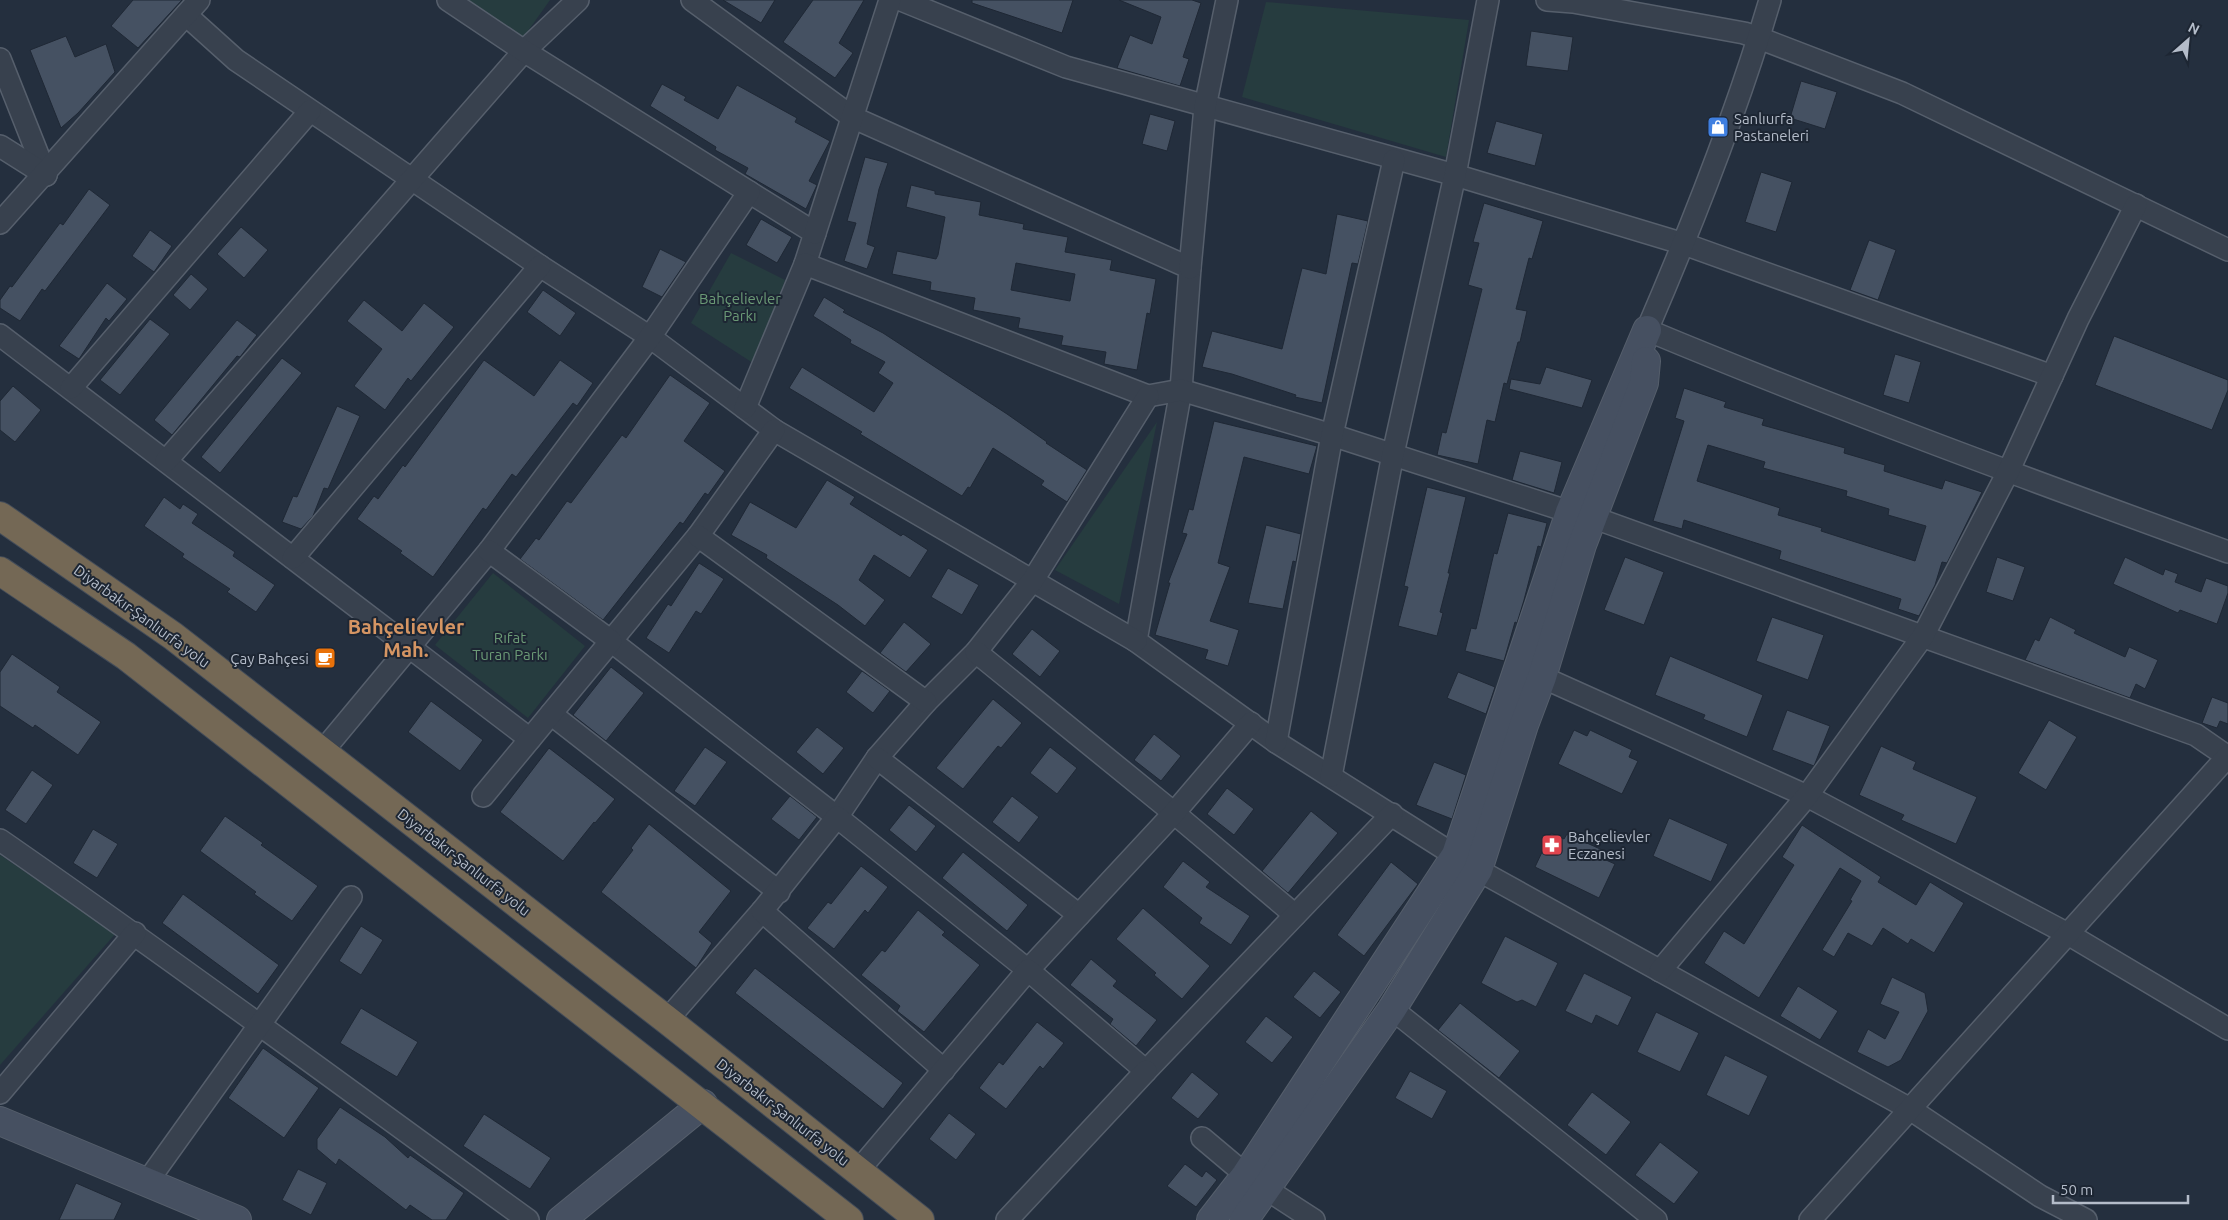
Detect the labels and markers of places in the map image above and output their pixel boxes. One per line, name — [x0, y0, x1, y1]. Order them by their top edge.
place label: Sanlıurfa Pastaneleri — [1734, 110, 1809, 144]
shop icon: Sanlıurfa Pastaneleri — [1706, 115, 1730, 139]
cafe icon: Çay Bahçesi — [313, 646, 337, 670]
place label: Çay Bahçesi — [230, 650, 309, 667]
place label: Bahçelievler Eczanesi — [1568, 828, 1650, 862]
pharmacy icon: Bahçelievler Eczanesi — [1540, 833, 1564, 857]

